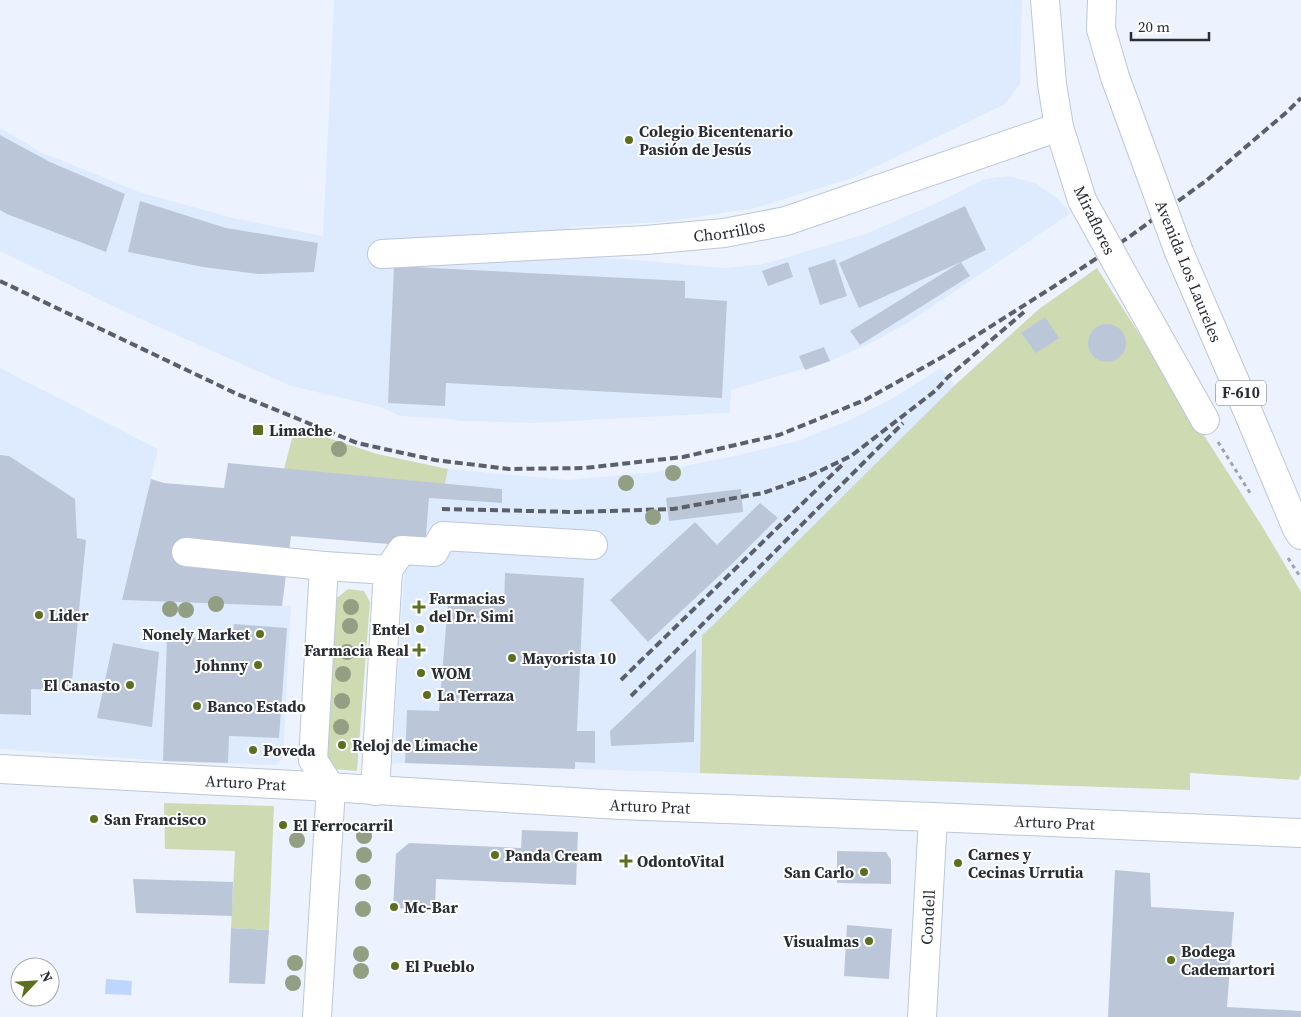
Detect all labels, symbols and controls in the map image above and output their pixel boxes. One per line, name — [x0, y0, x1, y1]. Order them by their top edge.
scale bar — [1131, 10, 1208, 42]
text: 20 m — [1138, 16, 1170, 37]
place label: Colegio Bicentenario Pasión de Jesús — [639, 120, 793, 160]
marker: Colegio Bicentenario Pasión de Jesús — [623, 134, 635, 146]
street label: Miraflores — [1069, 182, 1121, 258]
street label: Avenida Los Laureles — [1150, 197, 1228, 345]
street label: Chorrillos — [692, 214, 767, 247]
road number: F-610 — [1216, 380, 1266, 406]
place label: Limache — [269, 419, 332, 441]
marker: Limache — [251, 423, 265, 437]
place label: Farmacias del Dr. Simi — [429, 587, 514, 627]
marker: Farmacias del Dr. Simi — [413, 601, 425, 613]
place label: Lider — [49, 604, 89, 626]
marker: Lider — [33, 609, 45, 621]
place label: Entel — [372, 618, 410, 640]
place label: Nonely Market — [142, 623, 250, 645]
marker: Entel — [414, 623, 426, 635]
marker: Nonely Market — [254, 628, 266, 640]
place label: Farmacia Real — [304, 639, 409, 661]
marker: Farmacia Real — [413, 644, 425, 656]
place label: Mayorista 10 — [522, 647, 616, 669]
marker: Mayorista 10 — [506, 652, 518, 664]
place label: Johnny — [194, 654, 248, 676]
marker: Johnny — [252, 659, 264, 671]
place label: WOM — [431, 662, 471, 684]
marker: WOM — [415, 667, 427, 679]
place label: El Canasto — [43, 674, 120, 696]
marker: El Canasto — [124, 679, 136, 691]
place label: La Terraza — [437, 684, 515, 706]
marker: La Terraza — [421, 689, 433, 701]
place label: Banco Estado — [207, 695, 306, 717]
marker: Banco Estado — [191, 700, 203, 712]
place label: Reloj de Limache — [352, 734, 478, 756]
place label: Poveda — [263, 739, 316, 761]
marker: Reloj de Limache — [336, 739, 348, 751]
marker: Poveda — [247, 744, 259, 756]
street label: Arturo Prat — [205, 769, 287, 796]
street label: Arturo Prat — [609, 793, 691, 819]
place label: San Francisco — [104, 808, 206, 830]
street label: Arturo Prat — [1014, 810, 1096, 835]
marker: San Francisco — [88, 813, 100, 825]
place label: El Ferrocarril — [293, 814, 393, 836]
marker: El Ferrocarril — [277, 819, 289, 831]
place label: Carnes y Cecinas Urrutia — [968, 843, 1084, 883]
place label: Panda Cream — [505, 844, 603, 866]
marker: Panda Cream — [489, 849, 501, 861]
place label: OdontoVital — [637, 850, 724, 872]
marker: OdontoVital — [619, 854, 633, 868]
marker: Carnes y Cecinas Urrutia — [952, 857, 964, 869]
place label: San Carlo — [784, 861, 854, 883]
marker: San Carlo — [858, 866, 870, 878]
street label: Condell — [915, 889, 940, 945]
place label: Mc-Bar — [404, 896, 458, 918]
marker: Mc-Bar — [388, 901, 400, 913]
place label: Visualmas — [783, 930, 859, 952]
marker: Visualmas — [863, 935, 875, 947]
place label: Bodega Cademartori — [1181, 940, 1275, 980]
marker: Bodega Cademartori — [1165, 954, 1177, 966]
place label: El Pueblo — [405, 955, 475, 977]
north arrow — [10, 957, 60, 1007]
marker: El Pueblo — [389, 960, 401, 972]
text: N — [36, 968, 58, 985]

